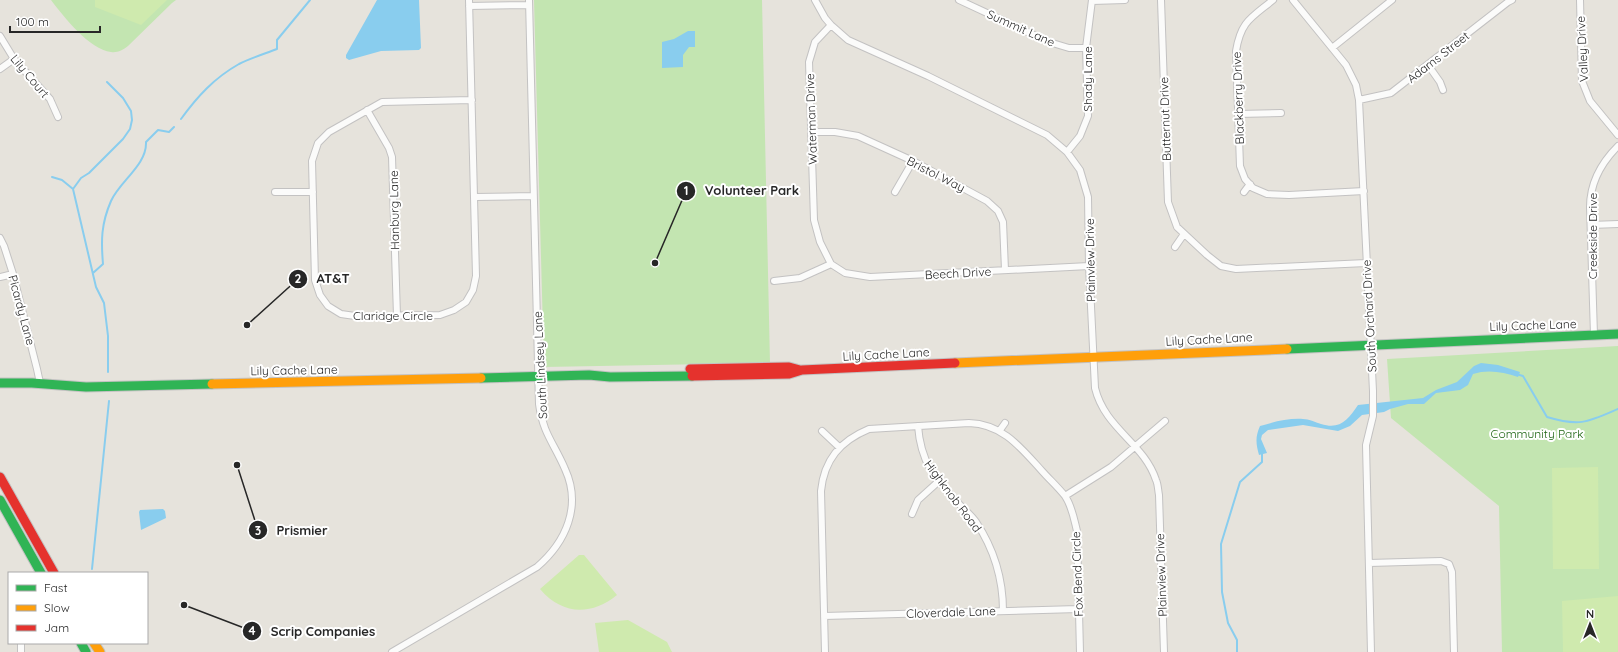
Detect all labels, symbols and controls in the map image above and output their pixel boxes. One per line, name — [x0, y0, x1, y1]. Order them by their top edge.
street label: Summit Lane — [985, 6, 1057, 50]
scale bar — [10, 8, 100, 34]
text: 100 m — [16, 14, 49, 29]
street label: Valley Drive — [1573, 15, 1591, 82]
street label: Adams Street — [1404, 28, 1472, 86]
street label: Shady Lane — [1080, 46, 1095, 112]
street label: Lily Court — [7, 51, 53, 101]
street label: Blackberry Drive — [1229, 51, 1247, 145]
street label: Waterman Drive — [802, 73, 820, 165]
street label: Butternut Drive — [1156, 76, 1174, 161]
street label: Bristol Way — [904, 153, 968, 195]
street label: Hanburg Lane — [386, 170, 402, 250]
callout: Volunteer Park — [676, 178, 807, 203]
text: Volunteer Park — [705, 182, 799, 198]
text: 1 — [684, 183, 688, 198]
street label: Creekside Drive — [1585, 193, 1600, 279]
street label: Plainview Drive — [1082, 218, 1098, 302]
street label: South Orchard Drive — [1359, 259, 1379, 373]
street label: Beech Drive — [924, 264, 992, 282]
callout: AT&T — [288, 266, 357, 291]
text: AT&T — [316, 270, 350, 286]
text: 2 — [295, 271, 302, 286]
street label: Picardy Lane — [5, 273, 39, 347]
street label: Claridge Circle — [353, 308, 433, 323]
street label: South Lindsey Lane — [530, 310, 550, 419]
street label: Lily Cache Lane — [1489, 316, 1577, 334]
street label: Lily Cache Lane — [1165, 329, 1253, 349]
street label: Lily Cache Lane — [842, 344, 930, 364]
street label: Lily Cache Lane — [250, 362, 338, 378]
park label: Community Park — [1491, 426, 1583, 441]
street label: Highknob Road — [921, 457, 985, 535]
callout: Prismier — [248, 518, 335, 543]
text: Prismier — [276, 522, 328, 538]
text: 3 — [255, 523, 261, 538]
street label: Fox Bend Circle — [1068, 531, 1086, 617]
street label: Plainview Drive — [1152, 533, 1170, 617]
legend — [8, 572, 148, 644]
text: Fast — [44, 580, 68, 595]
text: Slow — [44, 600, 70, 615]
street label: Cloverdale Lane — [906, 603, 996, 621]
north arrow — [1570, 604, 1610, 644]
text: N — [1586, 607, 1594, 621]
callout: Scrip Companies — [242, 619, 383, 644]
text: Jam — [44, 620, 69, 635]
text: 4 — [248, 623, 256, 638]
text: Scrip Companies — [271, 623, 375, 639]

